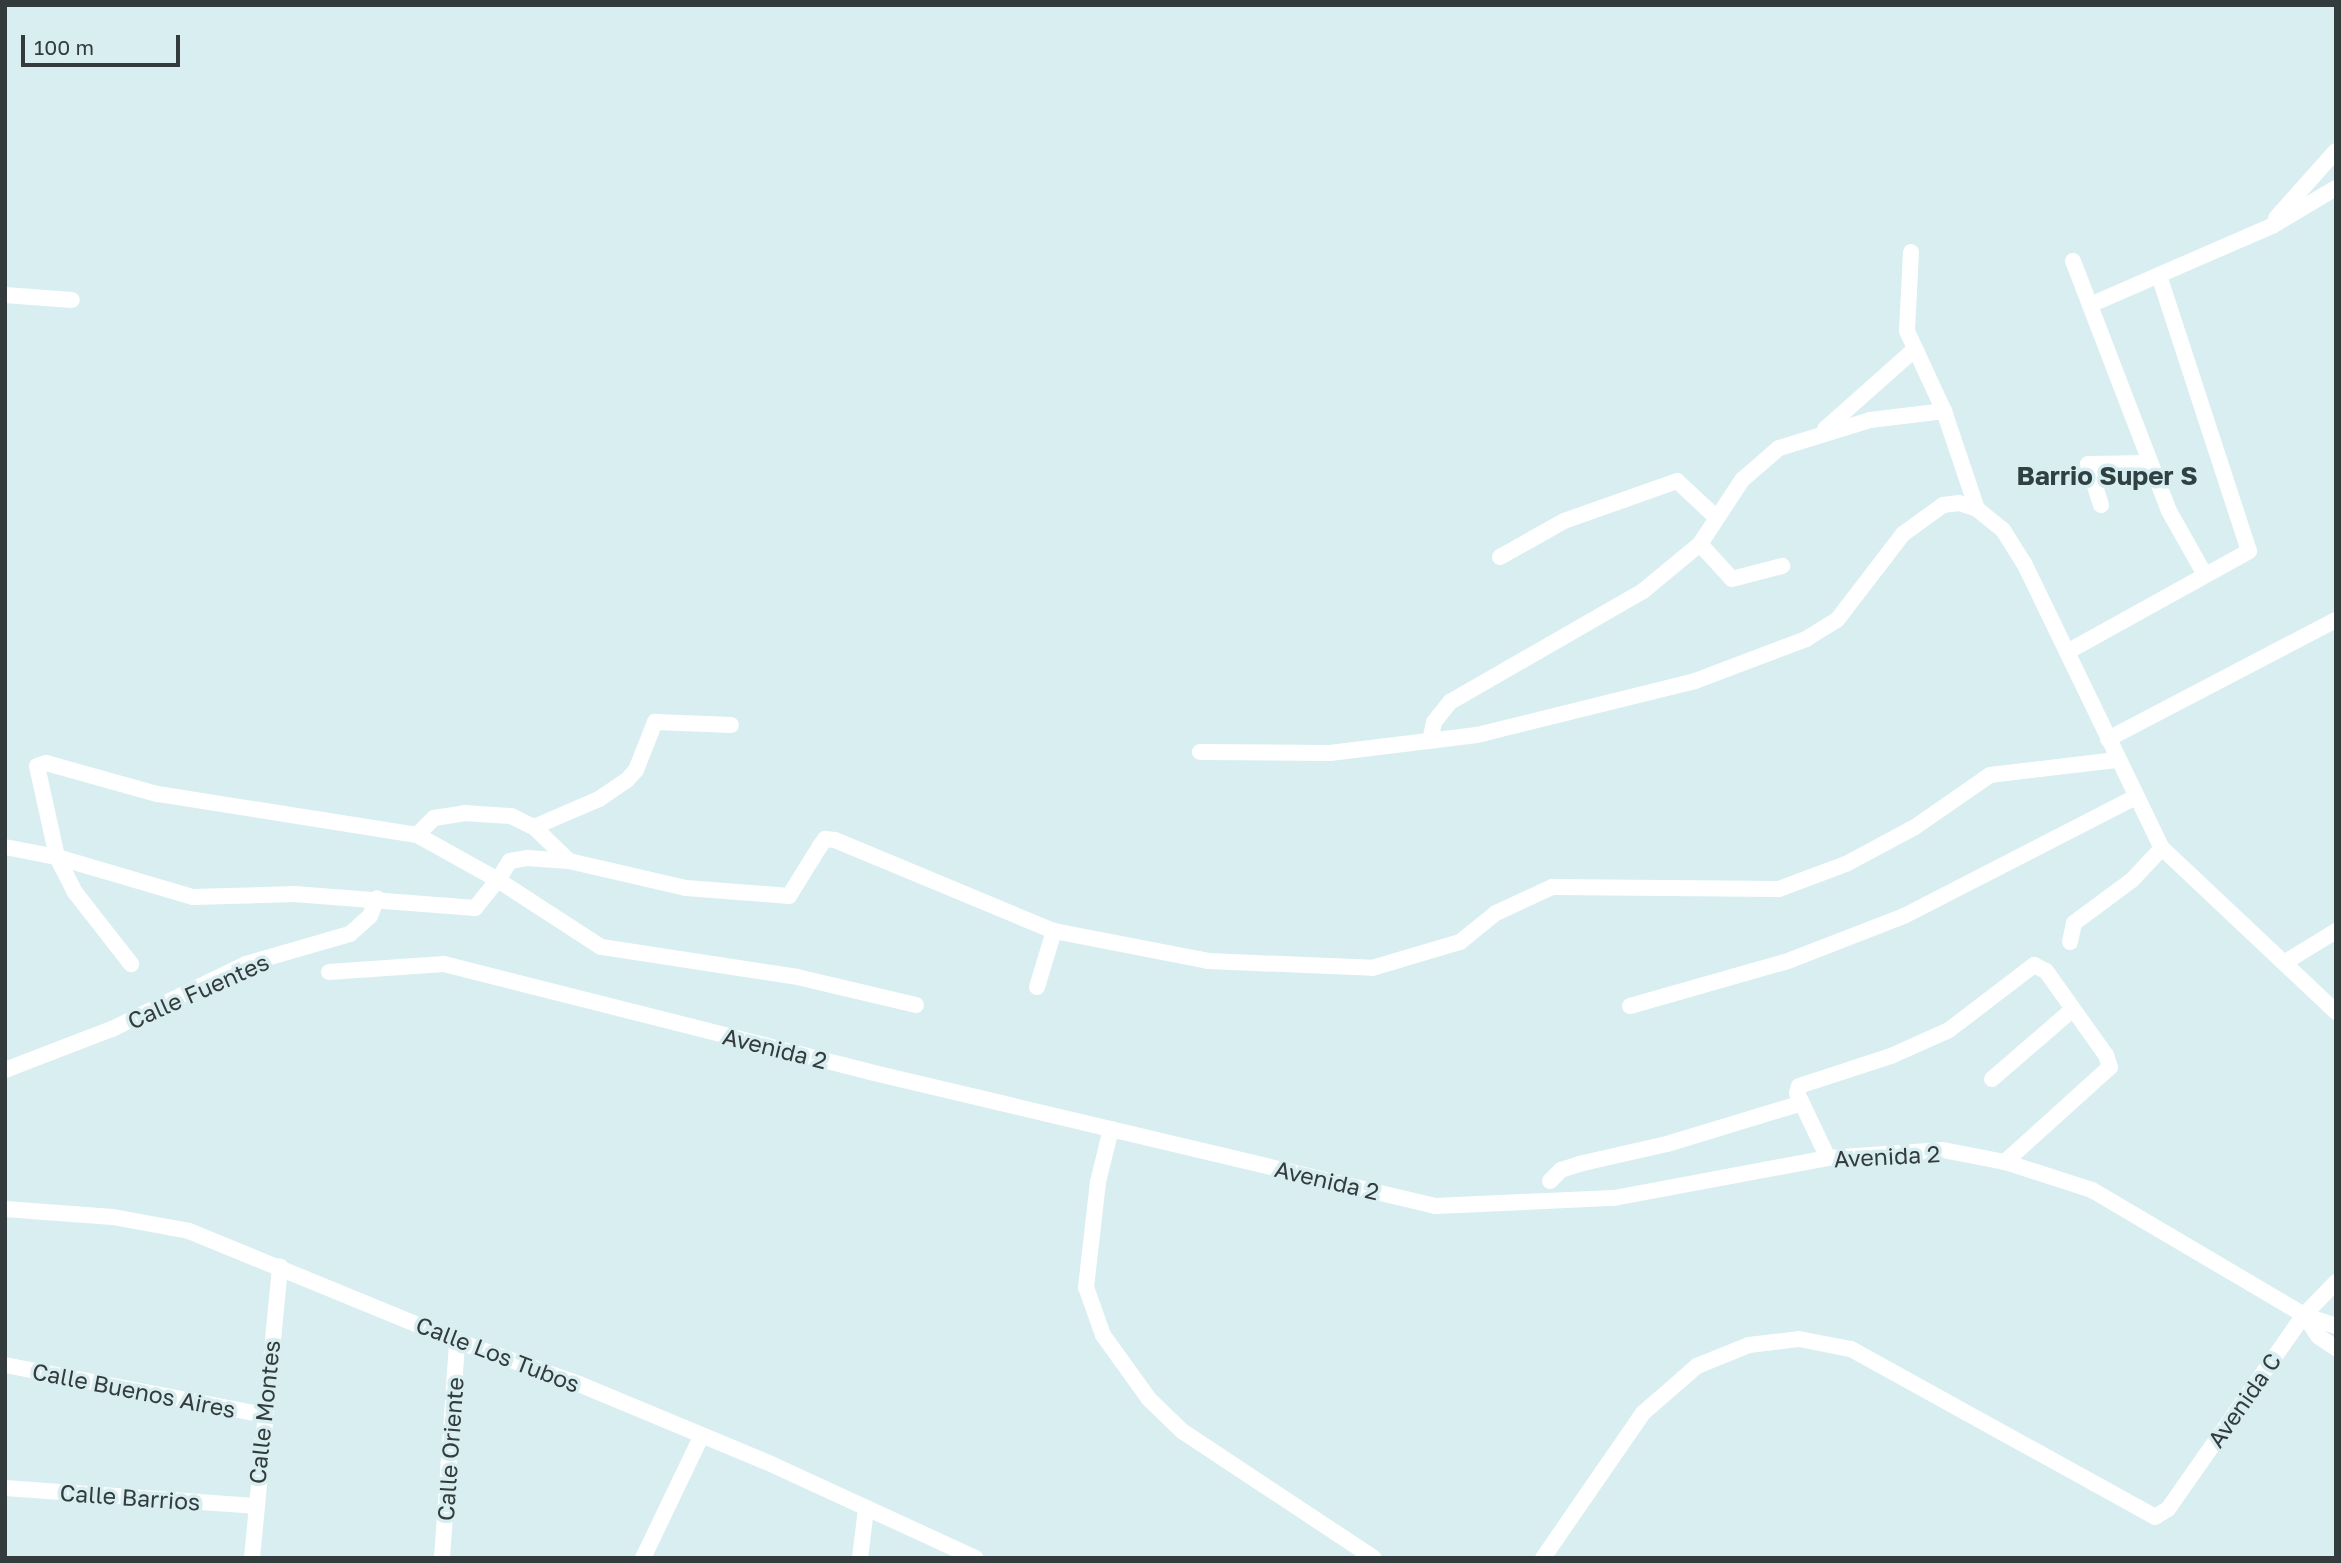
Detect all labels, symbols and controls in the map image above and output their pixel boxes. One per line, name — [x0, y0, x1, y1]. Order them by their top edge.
scale bar — [24, 21, 184, 65]
text: 100 m — [34, 34, 94, 60]
district label: Barrio Super S — [2016, 460, 2198, 492]
street label: Calle Fuentes — [123, 948, 273, 1034]
street label: Avenida 2 — [720, 1022, 830, 1074]
street label: Avenida 2 — [1833, 1139, 1941, 1173]
street label: Avenida 2 — [1272, 1155, 1382, 1205]
street label: Calle Los Tubos — [412, 1310, 584, 1398]
street label: Calle Montes — [243, 1339, 285, 1485]
street label: Avenida C — [2202, 1348, 2286, 1452]
street label: Calle Buenos Aires — [30, 1357, 238, 1423]
street label: Calle Oriente — [431, 1376, 469, 1522]
street label: Calle Barrios — [59, 1478, 201, 1516]

